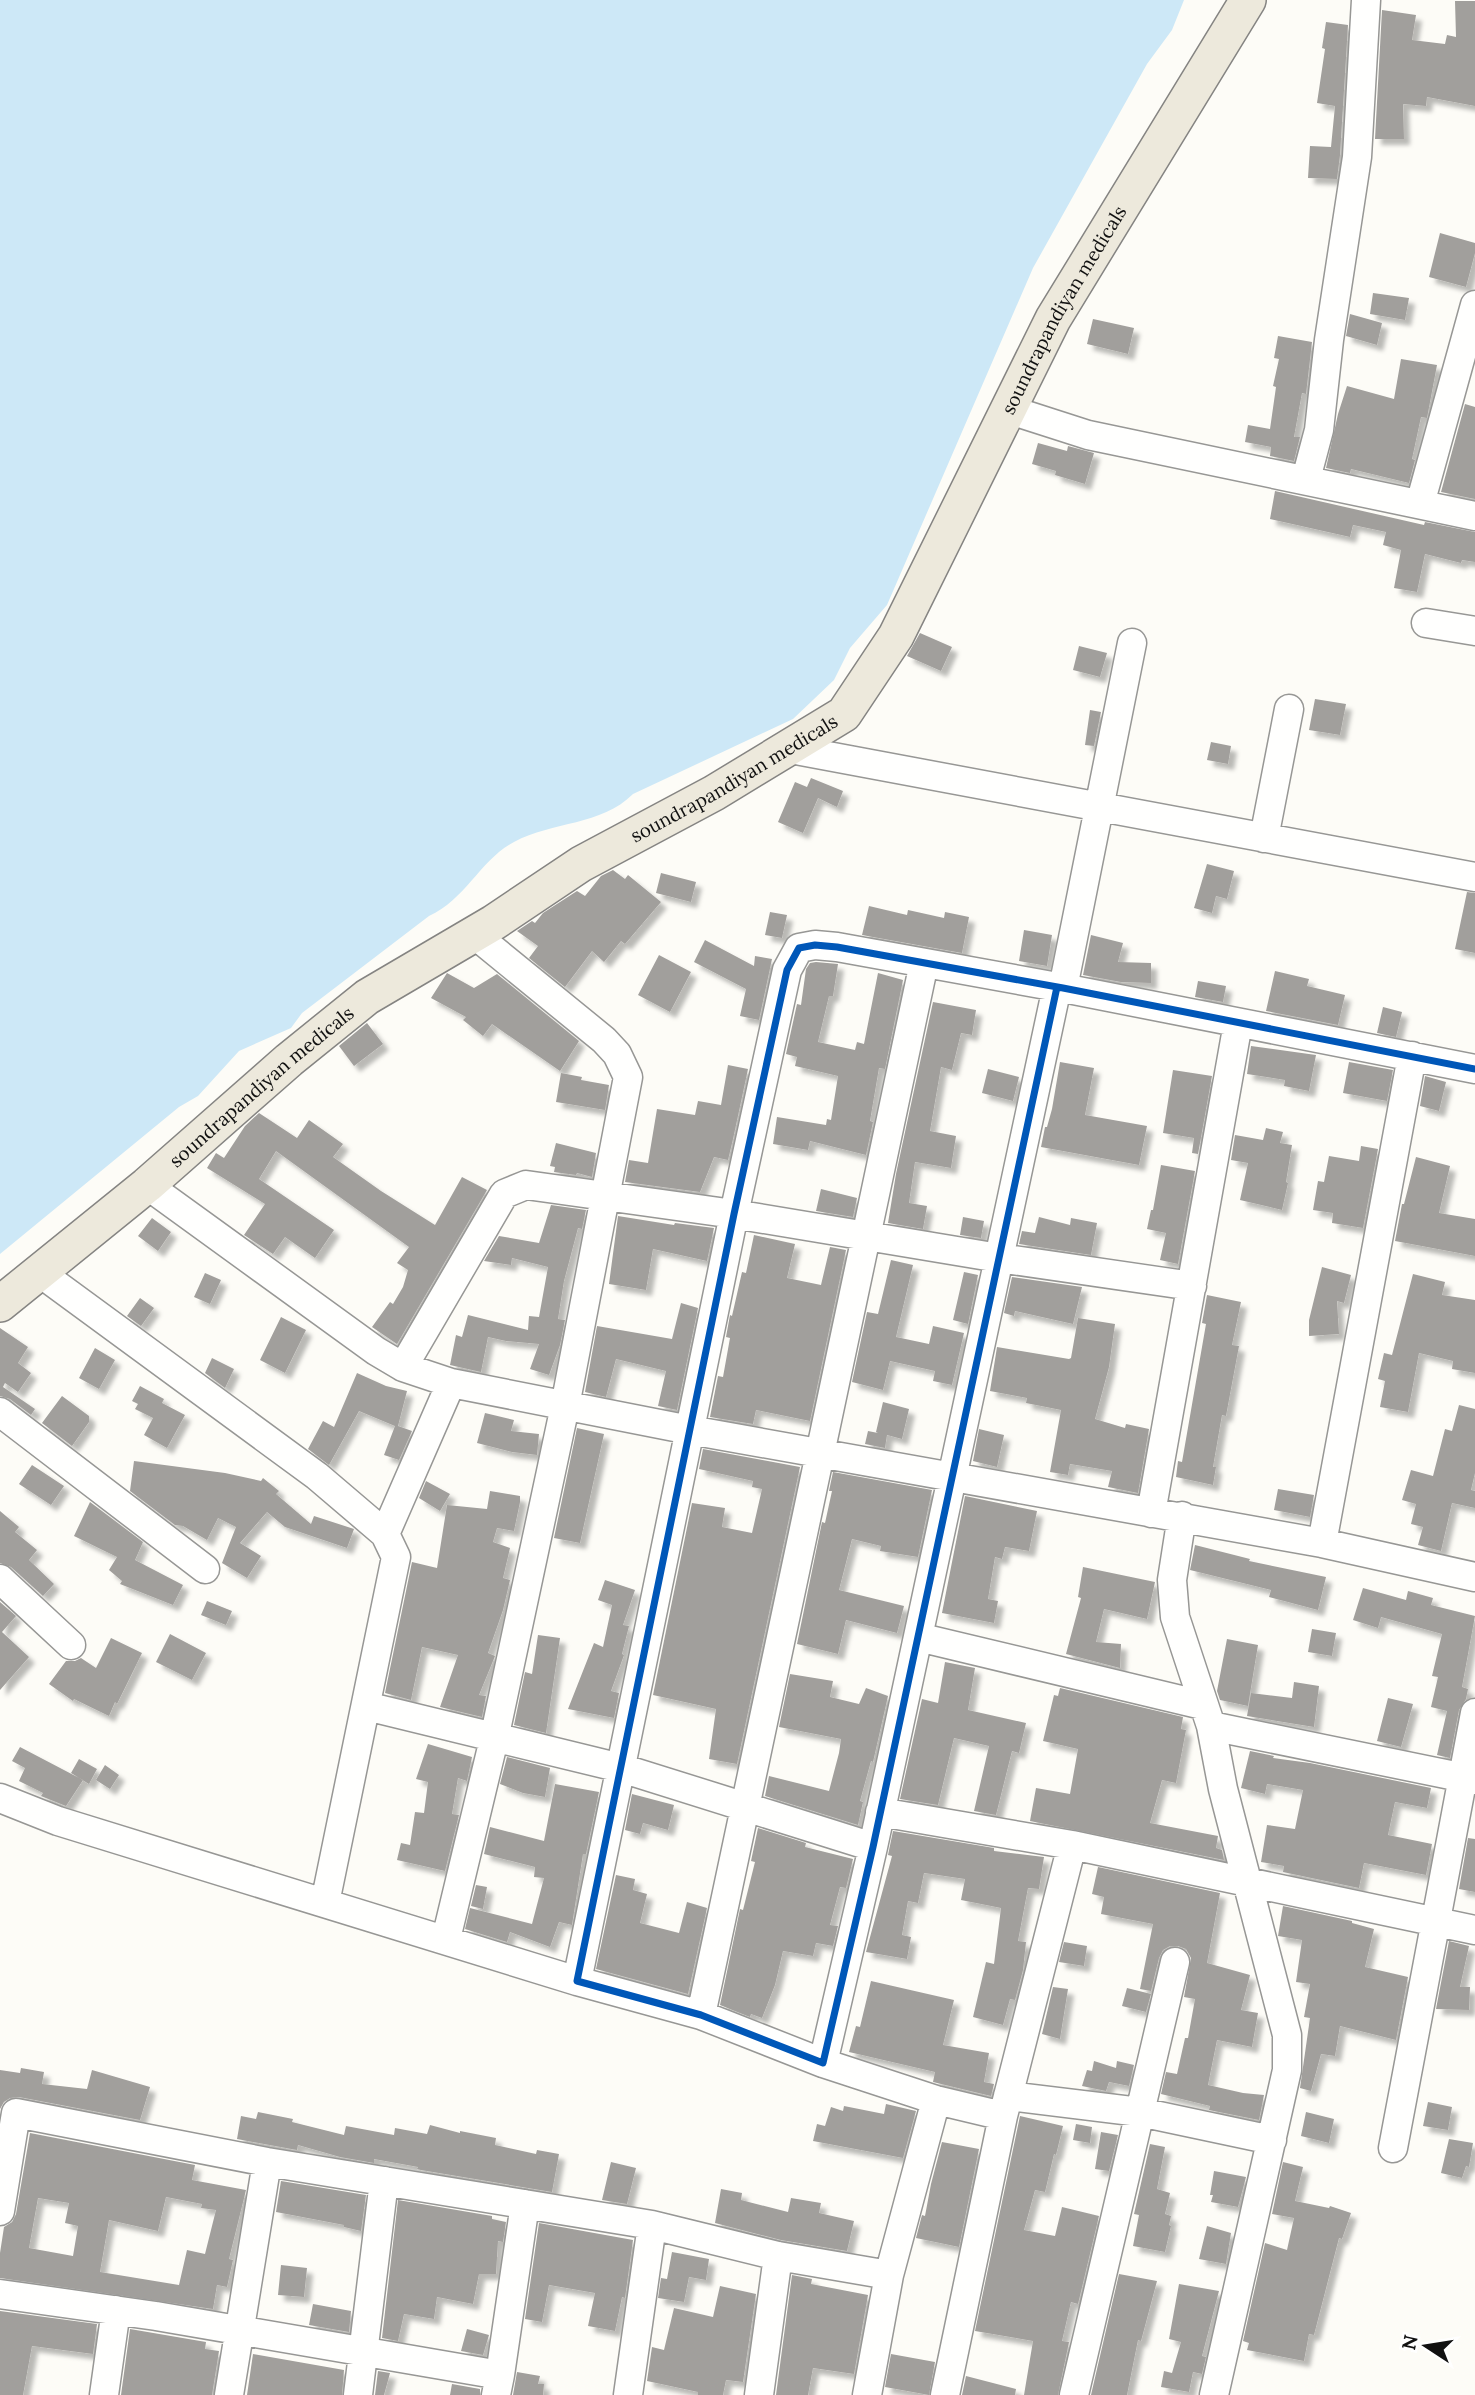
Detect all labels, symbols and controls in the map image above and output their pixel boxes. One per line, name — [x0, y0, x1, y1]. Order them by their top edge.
street label: soundrapandiyan medicals — [996, 201, 1132, 418]
street label: soundrapandiyan medicals — [626, 709, 842, 847]
street label: soundrapandiyan medicals — [164, 1001, 359, 1172]
north arrow — [1391, 2311, 1461, 2381]
text: N — [1396, 2332, 1423, 2352]

